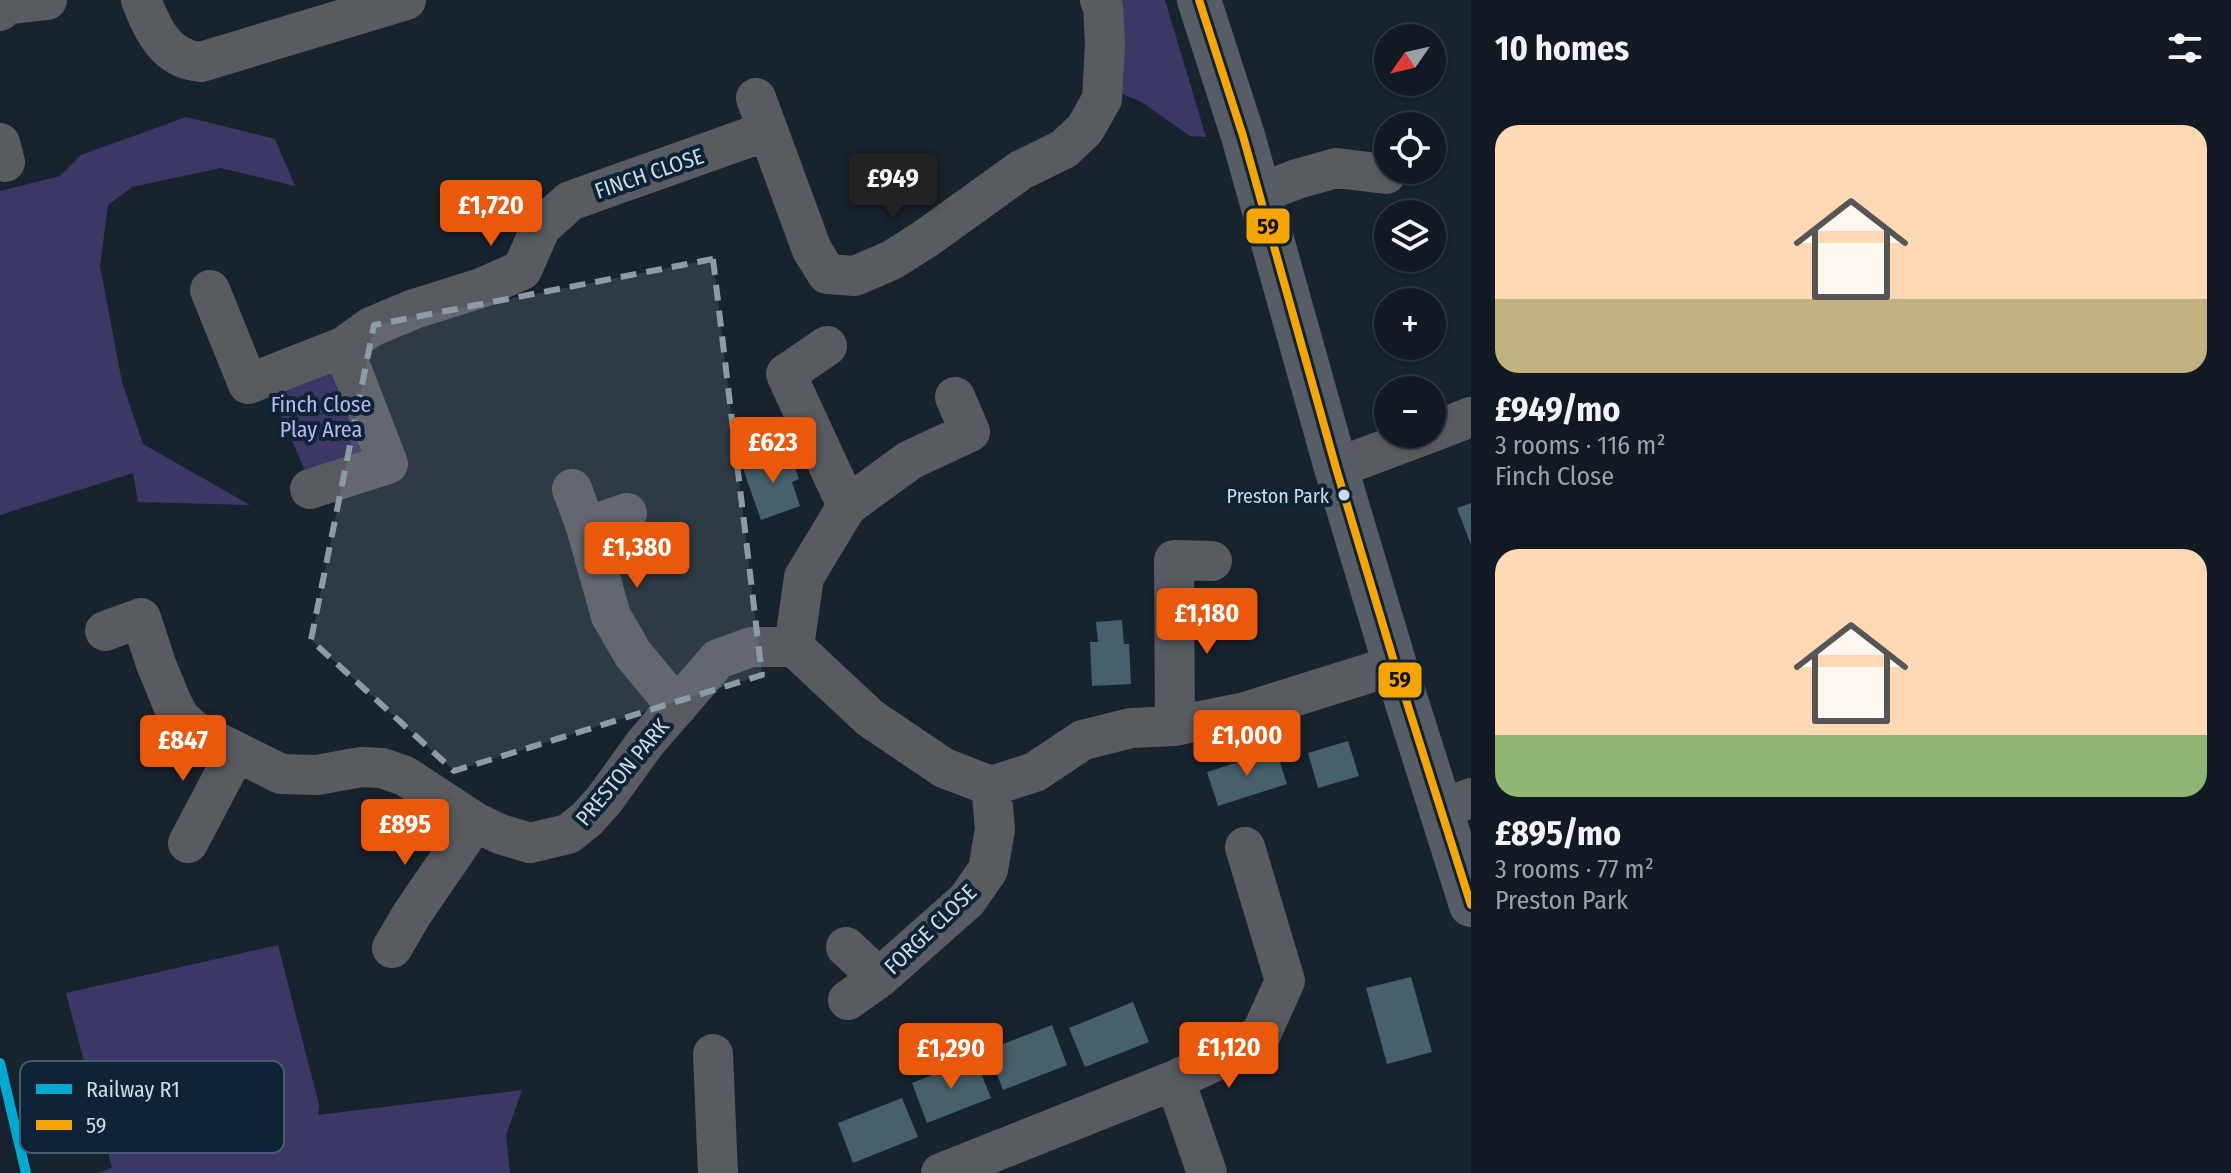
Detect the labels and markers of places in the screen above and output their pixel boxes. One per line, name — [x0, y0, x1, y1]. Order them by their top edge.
pin: £949 — [846, 153, 940, 221]
pin: £1,720 — [426, 180, 556, 248]
pin: £623 — [726, 417, 820, 485]
place label: Preston Park — [1227, 484, 1330, 508]
marker: Preston Park — [1336, 487, 1352, 503]
pin: £1,380 — [572, 522, 702, 590]
pin: £1,180 — [1142, 588, 1272, 656]
pin: £1,000 — [1182, 710, 1312, 778]
pin: £847 — [136, 715, 230, 783]
pin: £895 — [358, 799, 452, 867]
pin: £1,120 — [1164, 1022, 1294, 1090]
pin: £1,290 — [886, 1023, 1016, 1091]

